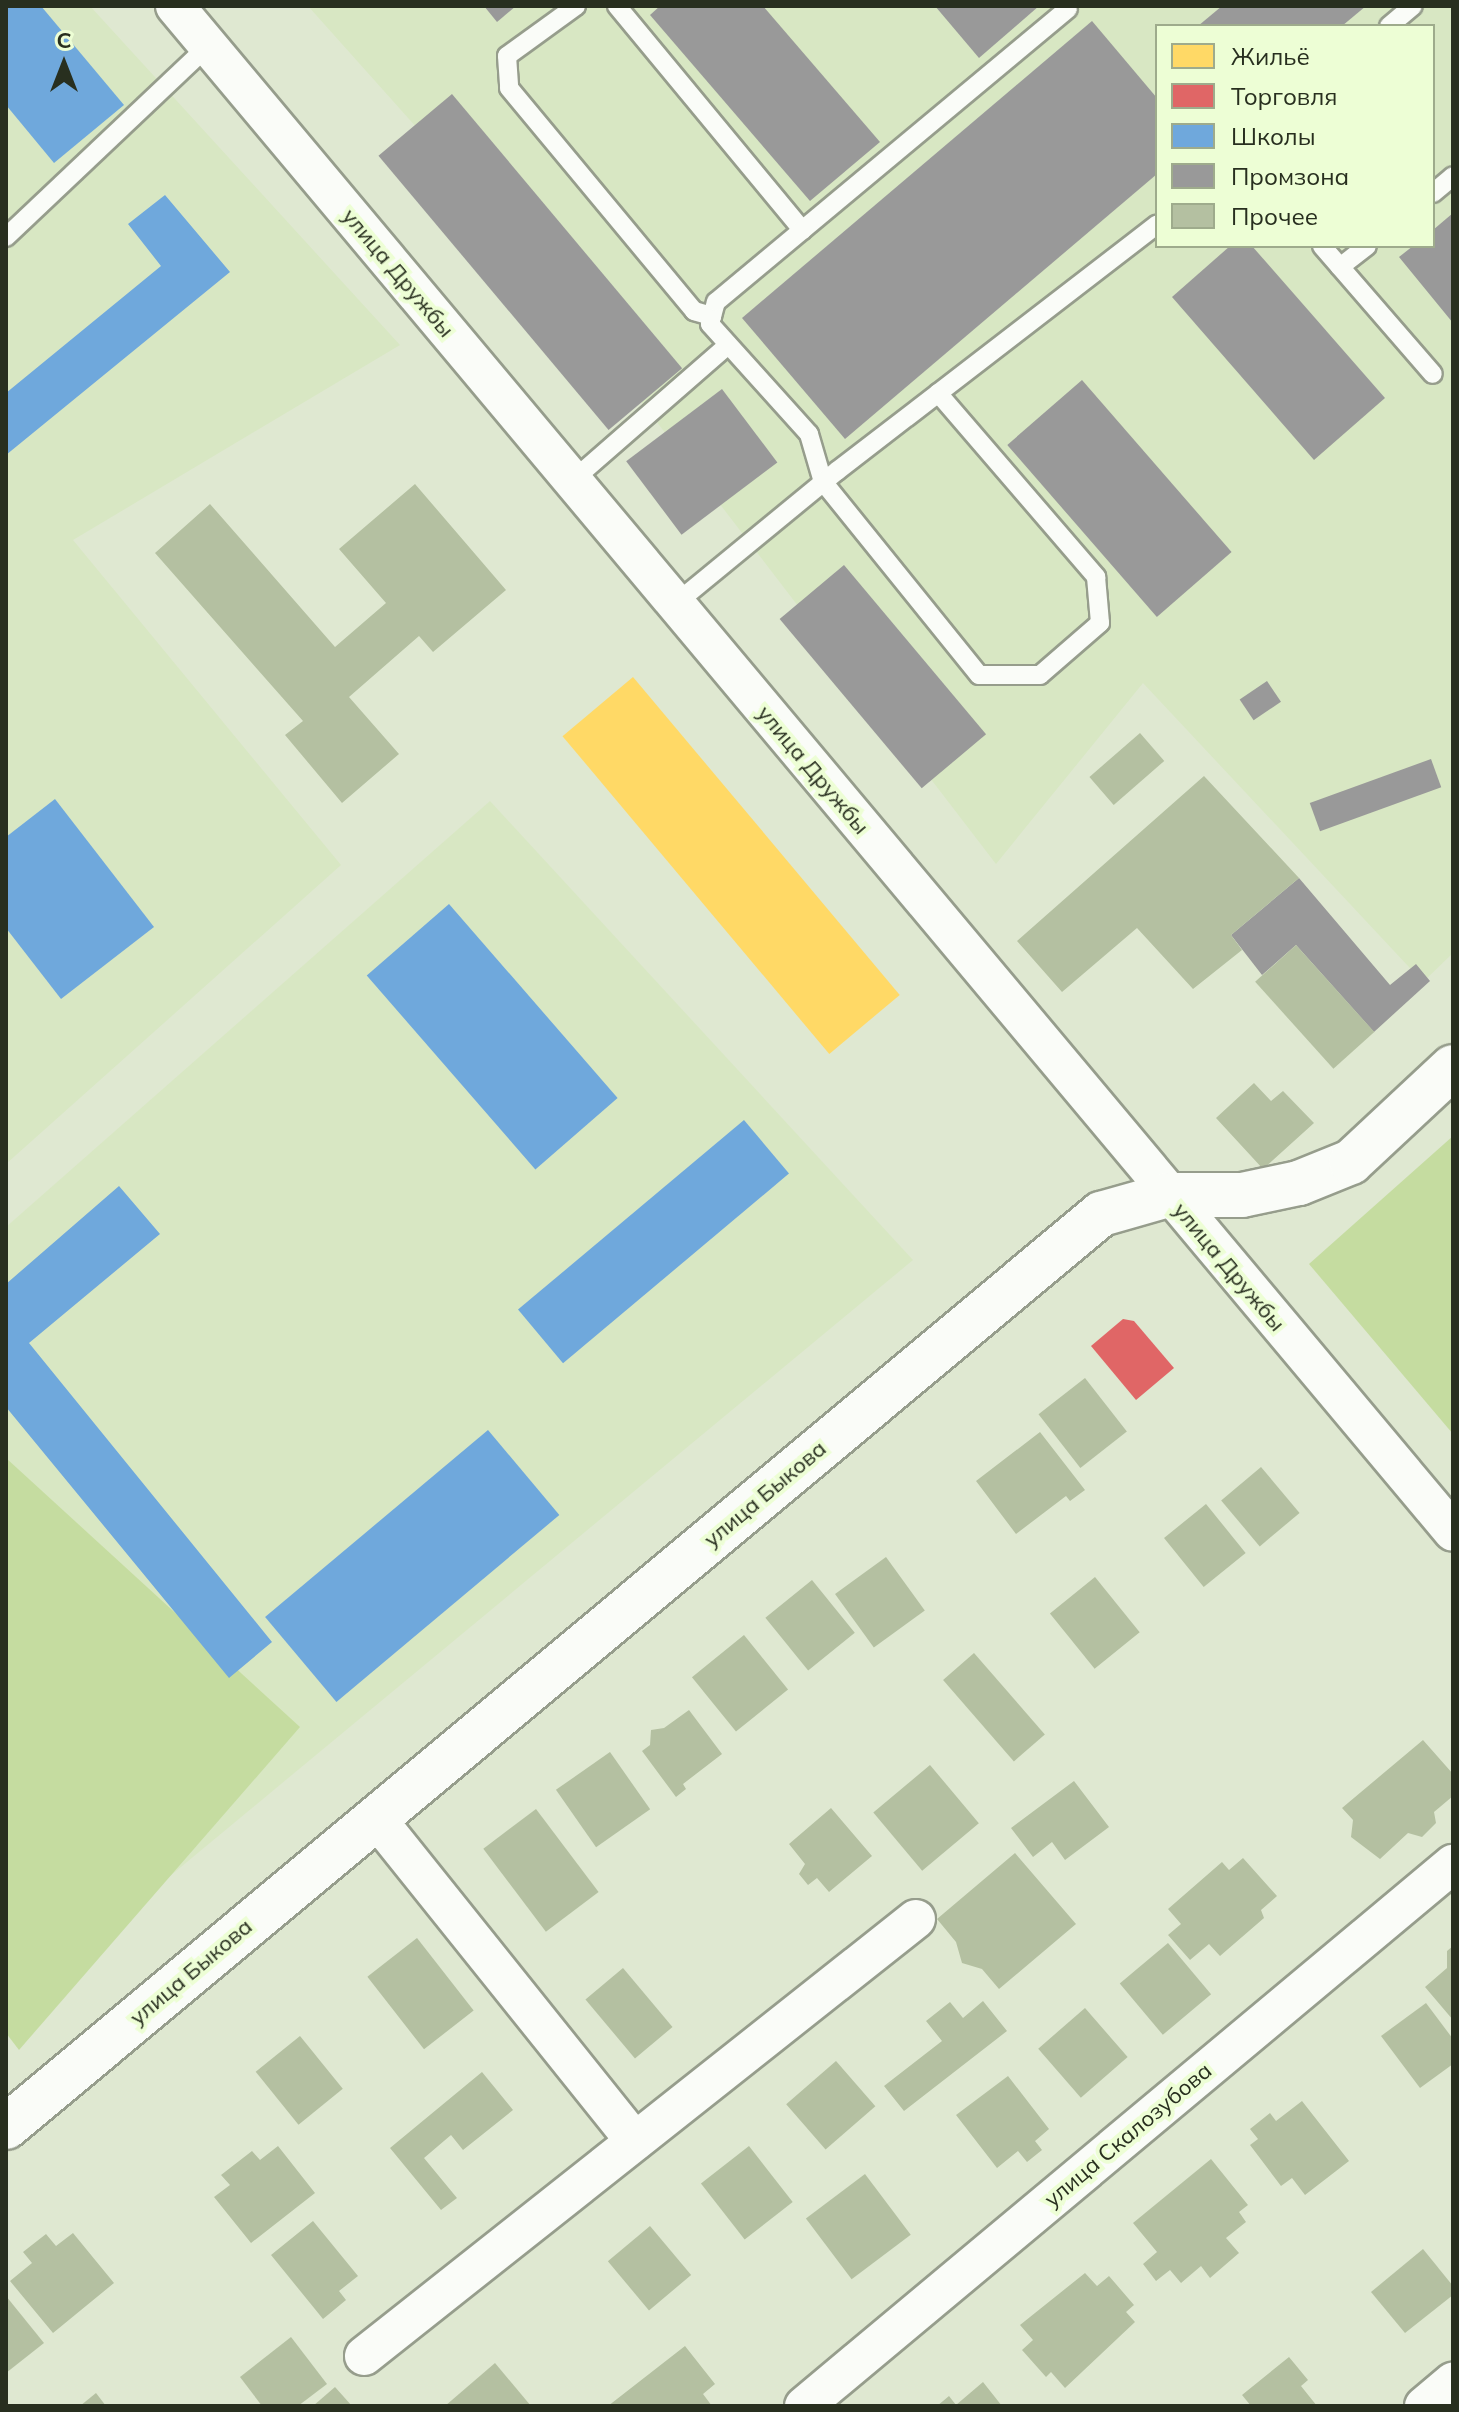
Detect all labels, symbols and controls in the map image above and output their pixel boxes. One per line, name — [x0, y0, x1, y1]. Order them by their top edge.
north arrow — [24, 24, 104, 104]
legend — [1155, 24, 1435, 248]
text: С — [56, 26, 72, 54]
text: Жильё — [1231, 41, 1310, 71]
text: Торговля — [1231, 81, 1338, 111]
text: Школы — [1231, 121, 1316, 151]
text: Промзона — [1231, 161, 1349, 191]
text: Прочее — [1231, 201, 1318, 231]
street label: улица Дружбы — [337, 203, 459, 343]
street label: улица Дружбы — [752, 700, 874, 840]
street label: улица Дружбы — [1168, 1197, 1290, 1337]
street label: улица Быкова — [699, 1435, 831, 1553]
street label: улица Быкова — [125, 1913, 257, 2031]
street label: улица Скалозубова — [1039, 2057, 1217, 2213]

